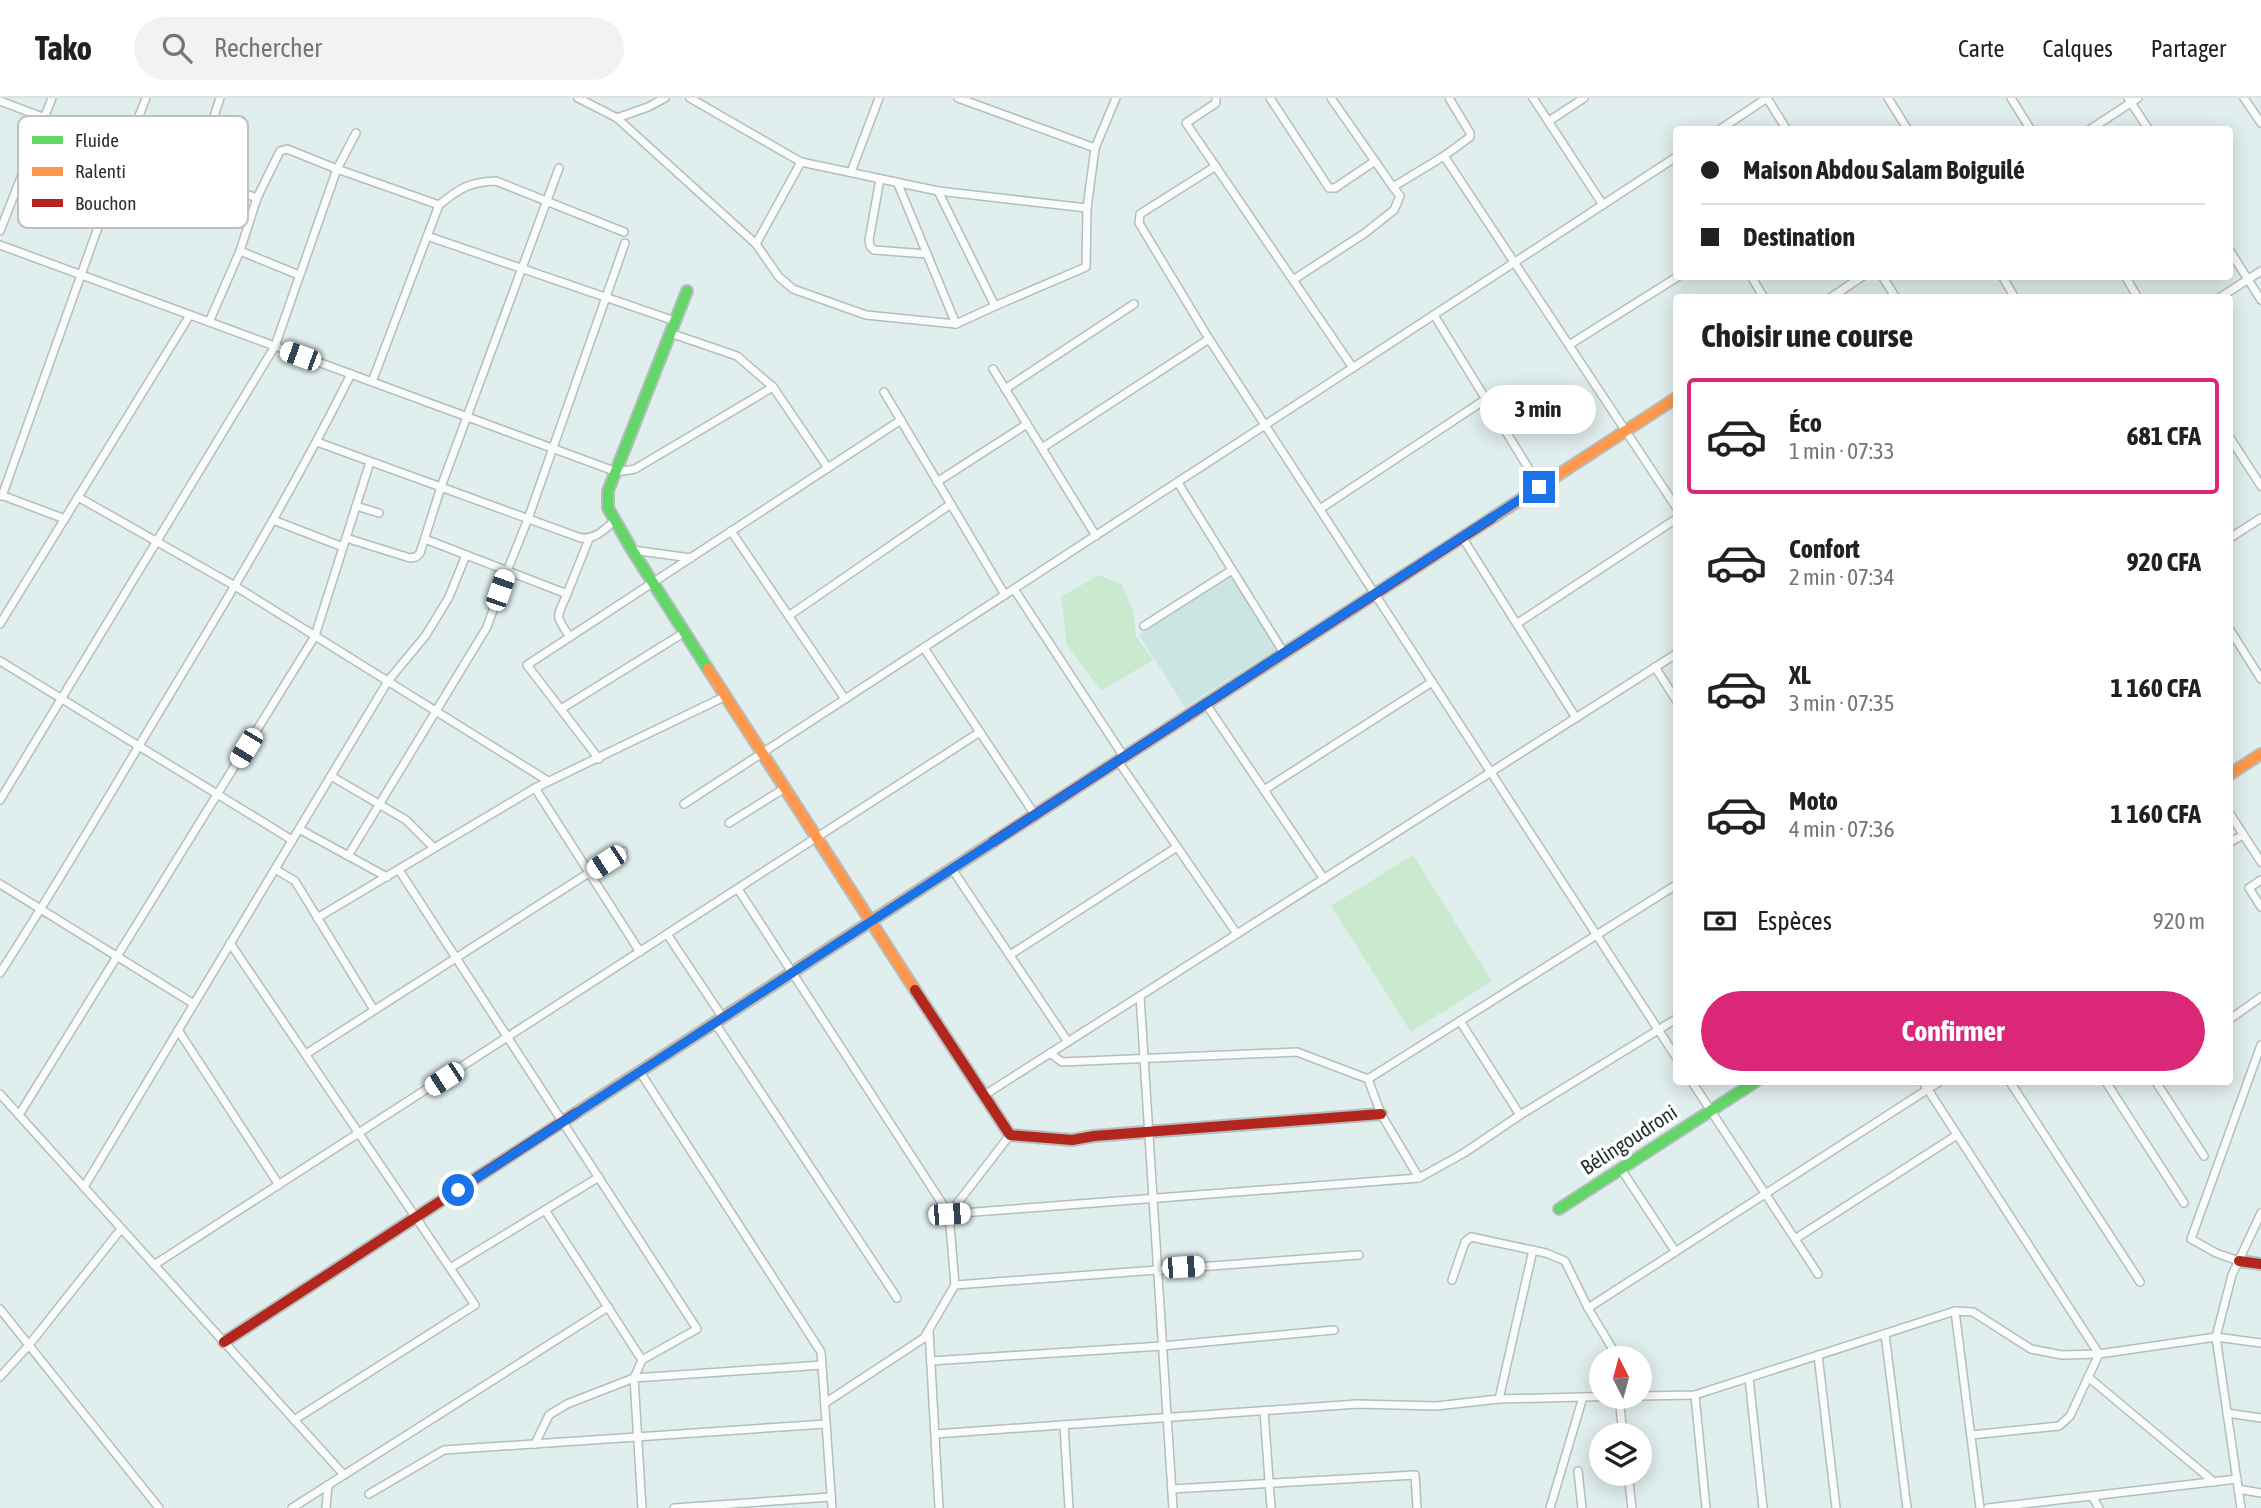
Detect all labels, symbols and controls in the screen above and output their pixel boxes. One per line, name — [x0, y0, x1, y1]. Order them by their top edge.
search box — [134, 17, 624, 80]
text: Tako — [35, 29, 92, 67]
icon: search — [158, 29, 196, 67]
text: Rechercher — [214, 33, 322, 63]
text: Carte — [1958, 35, 2004, 62]
text: Calques — [2042, 35, 2113, 62]
text: Partager — [2151, 35, 2226, 62]
legend — [18, 116, 248, 228]
text: Fluide — [75, 129, 119, 151]
text: Maison Abdou Salam Boiguilé — [1743, 155, 2025, 185]
text: Ralenti — [75, 160, 126, 182]
text: Bouchon — [75, 192, 137, 214]
text: Destination — [1743, 222, 1855, 252]
text: Choisir une course — [1701, 317, 1913, 354]
car — [277, 339, 324, 373]
callout: 3 min — [1481, 386, 1597, 434]
text: 3 min — [1515, 396, 1561, 422]
icon: car — [1705, 405, 1768, 468]
text: Éco — [1789, 408, 1822, 438]
text: 681 CFA — [2126, 421, 2201, 451]
text: 1 min · 07:33 — [1789, 438, 1895, 464]
route end — [1523, 471, 1555, 503]
icon: car — [1705, 531, 1768, 594]
text: Confort — [1789, 534, 1860, 564]
text: 920 CFA — [2126, 547, 2201, 577]
text: 2 min · 07:34 — [1789, 564, 1895, 590]
car — [484, 567, 517, 613]
icon: car — [1705, 657, 1768, 720]
text: XL — [1789, 660, 1811, 690]
text: 1 160 CFA — [2111, 673, 2201, 703]
text: 3 min · 07:35 — [1789, 690, 1895, 716]
car — [227, 725, 266, 771]
icon: car — [1705, 783, 1768, 846]
text: Moto — [1789, 786, 1838, 816]
text: 1 160 CFA — [2111, 799, 2201, 829]
text: 4 min · 07:36 — [1789, 816, 1895, 842]
car — [583, 842, 630, 882]
icon: cash — [1701, 902, 1739, 940]
text: Espèces — [1757, 906, 1832, 936]
text: 920 m — [2153, 908, 2205, 934]
button: Confirmer — [1701, 991, 2205, 1071]
car — [421, 1059, 468, 1099]
street label: Bélingoudroni — [1576, 1099, 1681, 1179]
route start — [442, 1174, 474, 1206]
car — [928, 1202, 971, 1226]
car — [1162, 1255, 1205, 1279]
north arrow — [1589, 1346, 1652, 1409]
map controls — [1589, 1346, 1652, 1486]
button: layers — [1589, 1423, 1652, 1486]

